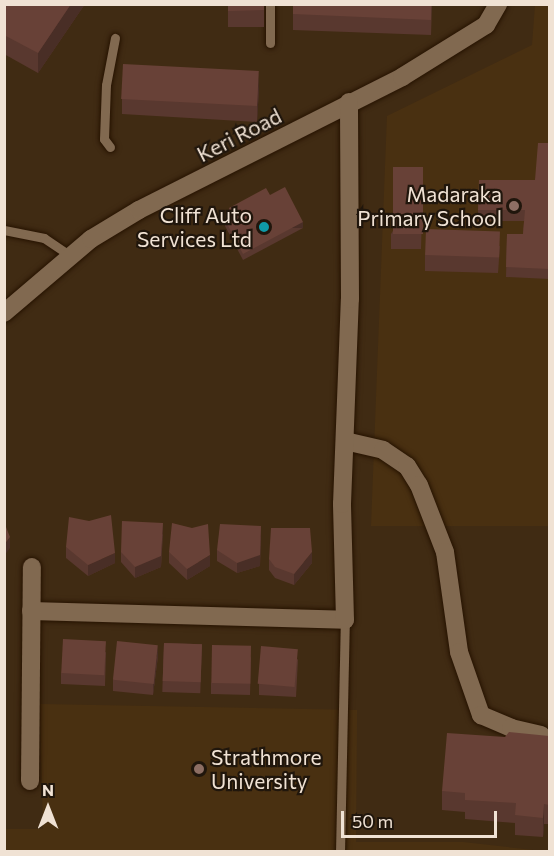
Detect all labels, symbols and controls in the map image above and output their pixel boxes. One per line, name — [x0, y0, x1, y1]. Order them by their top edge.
street label: Keri Road — [193, 103, 285, 167]
place label: Madaraka Primary School — [357, 181, 502, 231]
marker: Madaraka Primary School — [507, 199, 521, 213]
place label: Cliff Auto Services Ltd — [137, 202, 252, 252]
marker: Cliff Auto Services Ltd — [257, 220, 271, 234]
place label: Strathmore University — [211, 744, 321, 794]
marker: Strathmore University — [192, 762, 206, 776]
north arrow — [18, 778, 78, 838]
text: N — [42, 780, 54, 799]
scale bar — [344, 799, 500, 837]
text: 50 m — [352, 810, 393, 832]

